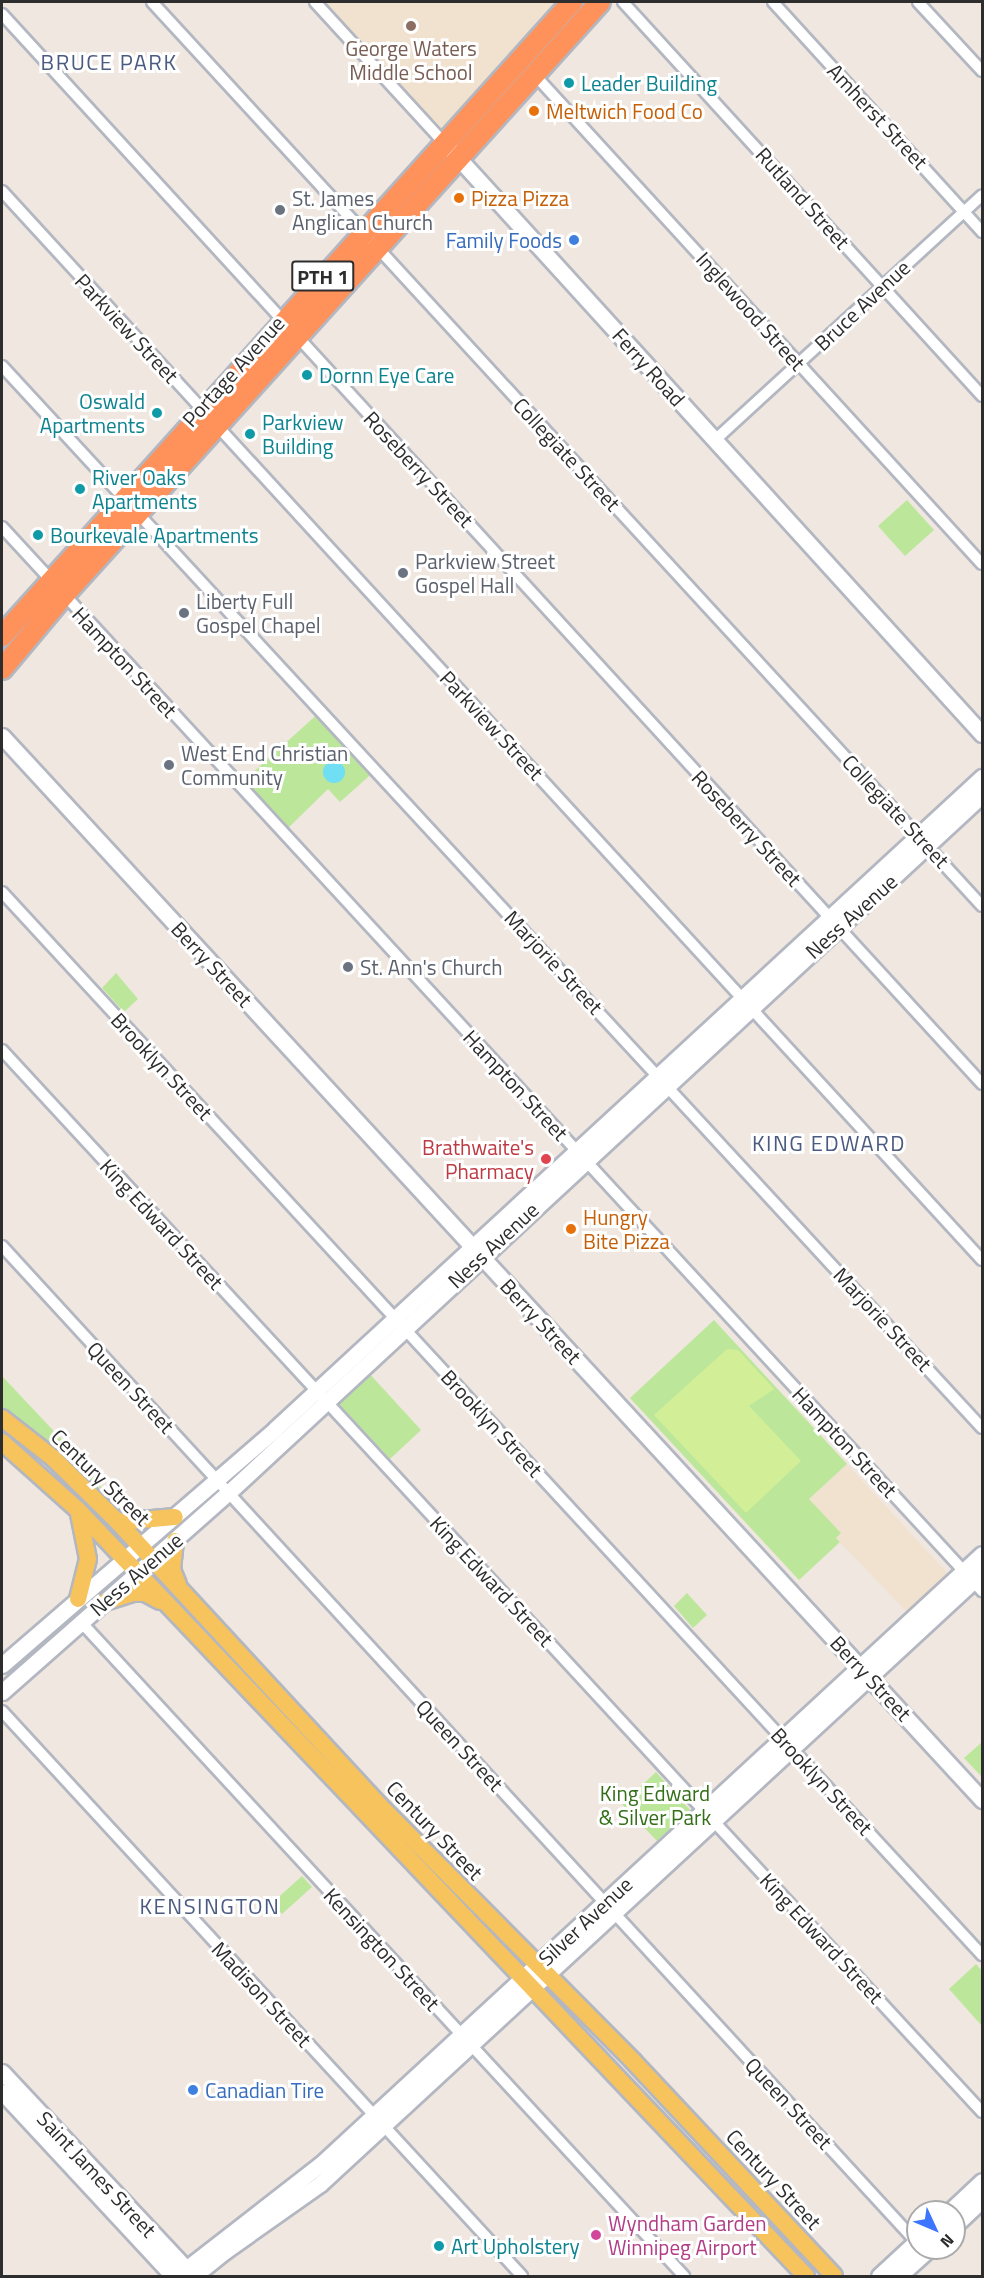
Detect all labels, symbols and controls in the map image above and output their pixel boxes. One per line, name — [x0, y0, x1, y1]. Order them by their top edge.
marker: George Waters Middle School — [404, 19, 418, 33]
place label: George Waters Middle School — [345, 35, 477, 85]
district label: BRUCE PARK — [41, 50, 177, 76]
street label: Amherst Street — [823, 58, 933, 174]
place label: Leader Building — [581, 70, 717, 96]
marker: Leader Building — [562, 76, 576, 90]
place label: Meltwich Food Co — [546, 98, 703, 124]
marker: Meltwich Food Co — [527, 104, 541, 118]
street label: Rutland Street — [751, 142, 855, 254]
place label: St. James Anglican Church — [292, 185, 433, 235]
place label: Pizza Pizza — [471, 185, 569, 211]
marker: Pizza Pizza — [452, 191, 466, 205]
marker: St. James Anglican Church — [273, 203, 287, 217]
place label: Family Foods — [446, 227, 562, 253]
marker: Family Foods — [567, 233, 581, 247]
street label: Inglewood Street — [691, 247, 811, 375]
street label: Bruce Avenue — [809, 254, 915, 356]
road number: PTH 1 — [290, 259, 356, 293]
street label: Parkview Street — [70, 268, 184, 388]
street label: Portage Avenue — [177, 310, 289, 432]
street label: Ferry Road — [608, 323, 690, 411]
place label: Dornn Eye Care — [319, 362, 454, 388]
marker: Dornn Eye Care — [300, 368, 314, 382]
place label: Oswald Apartments — [40, 388, 145, 438]
street label: Collegiate Street — [508, 392, 626, 516]
marker: Oswald Apartments — [150, 406, 164, 420]
street label: Roseberry Street — [359, 406, 479, 532]
place label: Parkview Building — [262, 409, 343, 459]
marker: Parkview Building — [243, 427, 257, 441]
place label: River Oaks Apartments — [92, 464, 197, 514]
marker: River Oaks Apartments — [73, 482, 87, 496]
place label: Bourkevale Apartments — [50, 522, 258, 548]
marker: Bourkevale Apartments — [31, 528, 45, 542]
place label: Parkview Street Gospel Hall — [415, 548, 555, 598]
marker: Parkview Street Gospel Hall — [396, 566, 410, 580]
place label: Liberty Full Gospel Chapel — [196, 588, 321, 638]
street label: Hampton Street — [67, 602, 183, 722]
marker: Liberty Full Gospel Chapel — [177, 606, 191, 620]
street label: Parkview Street — [435, 665, 549, 785]
place label: West End Christian Community — [181, 740, 348, 790]
street label: Collegiate Street — [837, 749, 955, 873]
marker: West End Christian Community — [162, 758, 176, 772]
street label: Roseberry Street — [687, 765, 807, 891]
street label: Ness Avenue — [800, 868, 902, 964]
street label: Marjorie Street — [500, 905, 608, 1019]
street label: Berry Street — [166, 916, 258, 1012]
place label: St. Ann's Church — [360, 954, 503, 980]
marker: St. Ann's Church — [341, 960, 355, 974]
street label: Brooklyn Street — [106, 1007, 218, 1125]
street label: Hampton Street — [458, 1025, 574, 1145]
district label: KING EDWARD — [752, 1131, 906, 1157]
place label: Brathwaite's Pharmacy — [422, 1134, 534, 1184]
marker: Brathwaite's Pharmacy — [539, 1152, 553, 1166]
street label: King Edward Street — [95, 1154, 229, 1294]
street label: Ness Avenue — [443, 1197, 543, 1293]
place label: Hungry Bite Pizza — [583, 1204, 670, 1254]
marker: Hungry Bite Pizza — [564, 1222, 578, 1236]
street label: Marjorie Street — [829, 1262, 937, 1376]
street label: Berry Street — [495, 1273, 587, 1369]
street label: Queen Street — [82, 1336, 180, 1438]
street label: Brooklyn Street — [436, 1364, 548, 1482]
street label: Hampton Street — [787, 1382, 903, 1502]
street label: Century Street — [46, 1424, 156, 1530]
street label: King Edward Street — [425, 1511, 559, 1651]
street label: Ness Avenue — [85, 1527, 187, 1621]
street label: Berry Street — [825, 1630, 917, 1726]
street label: Queen Street — [411, 1694, 509, 1796]
street label: Brooklyn Street — [766, 1722, 878, 1840]
street label: Century Street — [382, 1775, 488, 1885]
park label: King Edward & Silver Park — [599, 1780, 711, 1830]
street label: King Edward Street — [755, 1868, 889, 2008]
street label: Silver Avenue — [533, 1871, 637, 1971]
street label: Kensington Street — [319, 1882, 445, 2016]
district label: KENSINGTON — [140, 1894, 280, 1920]
street label: Madison Street — [207, 1936, 317, 2052]
street label: Queen Street — [740, 2052, 838, 2154]
place label: Canadian Tire — [205, 2077, 324, 2103]
marker: Canadian Tire — [186, 2083, 200, 2097]
street label: Saint James Street — [32, 2106, 162, 2242]
street label: Century Street — [721, 2124, 827, 2234]
north arrow — [906, 2200, 966, 2260]
place label: Wyndham Garden Winnipeg Airport — [608, 2210, 767, 2260]
marker: Wyndham Garden Winnipeg Airport — [589, 2228, 603, 2242]
text: N — [935, 2229, 960, 2253]
place label: Art Upholstery — [451, 2233, 580, 2259]
marker: Art Upholstery — [432, 2239, 446, 2253]

